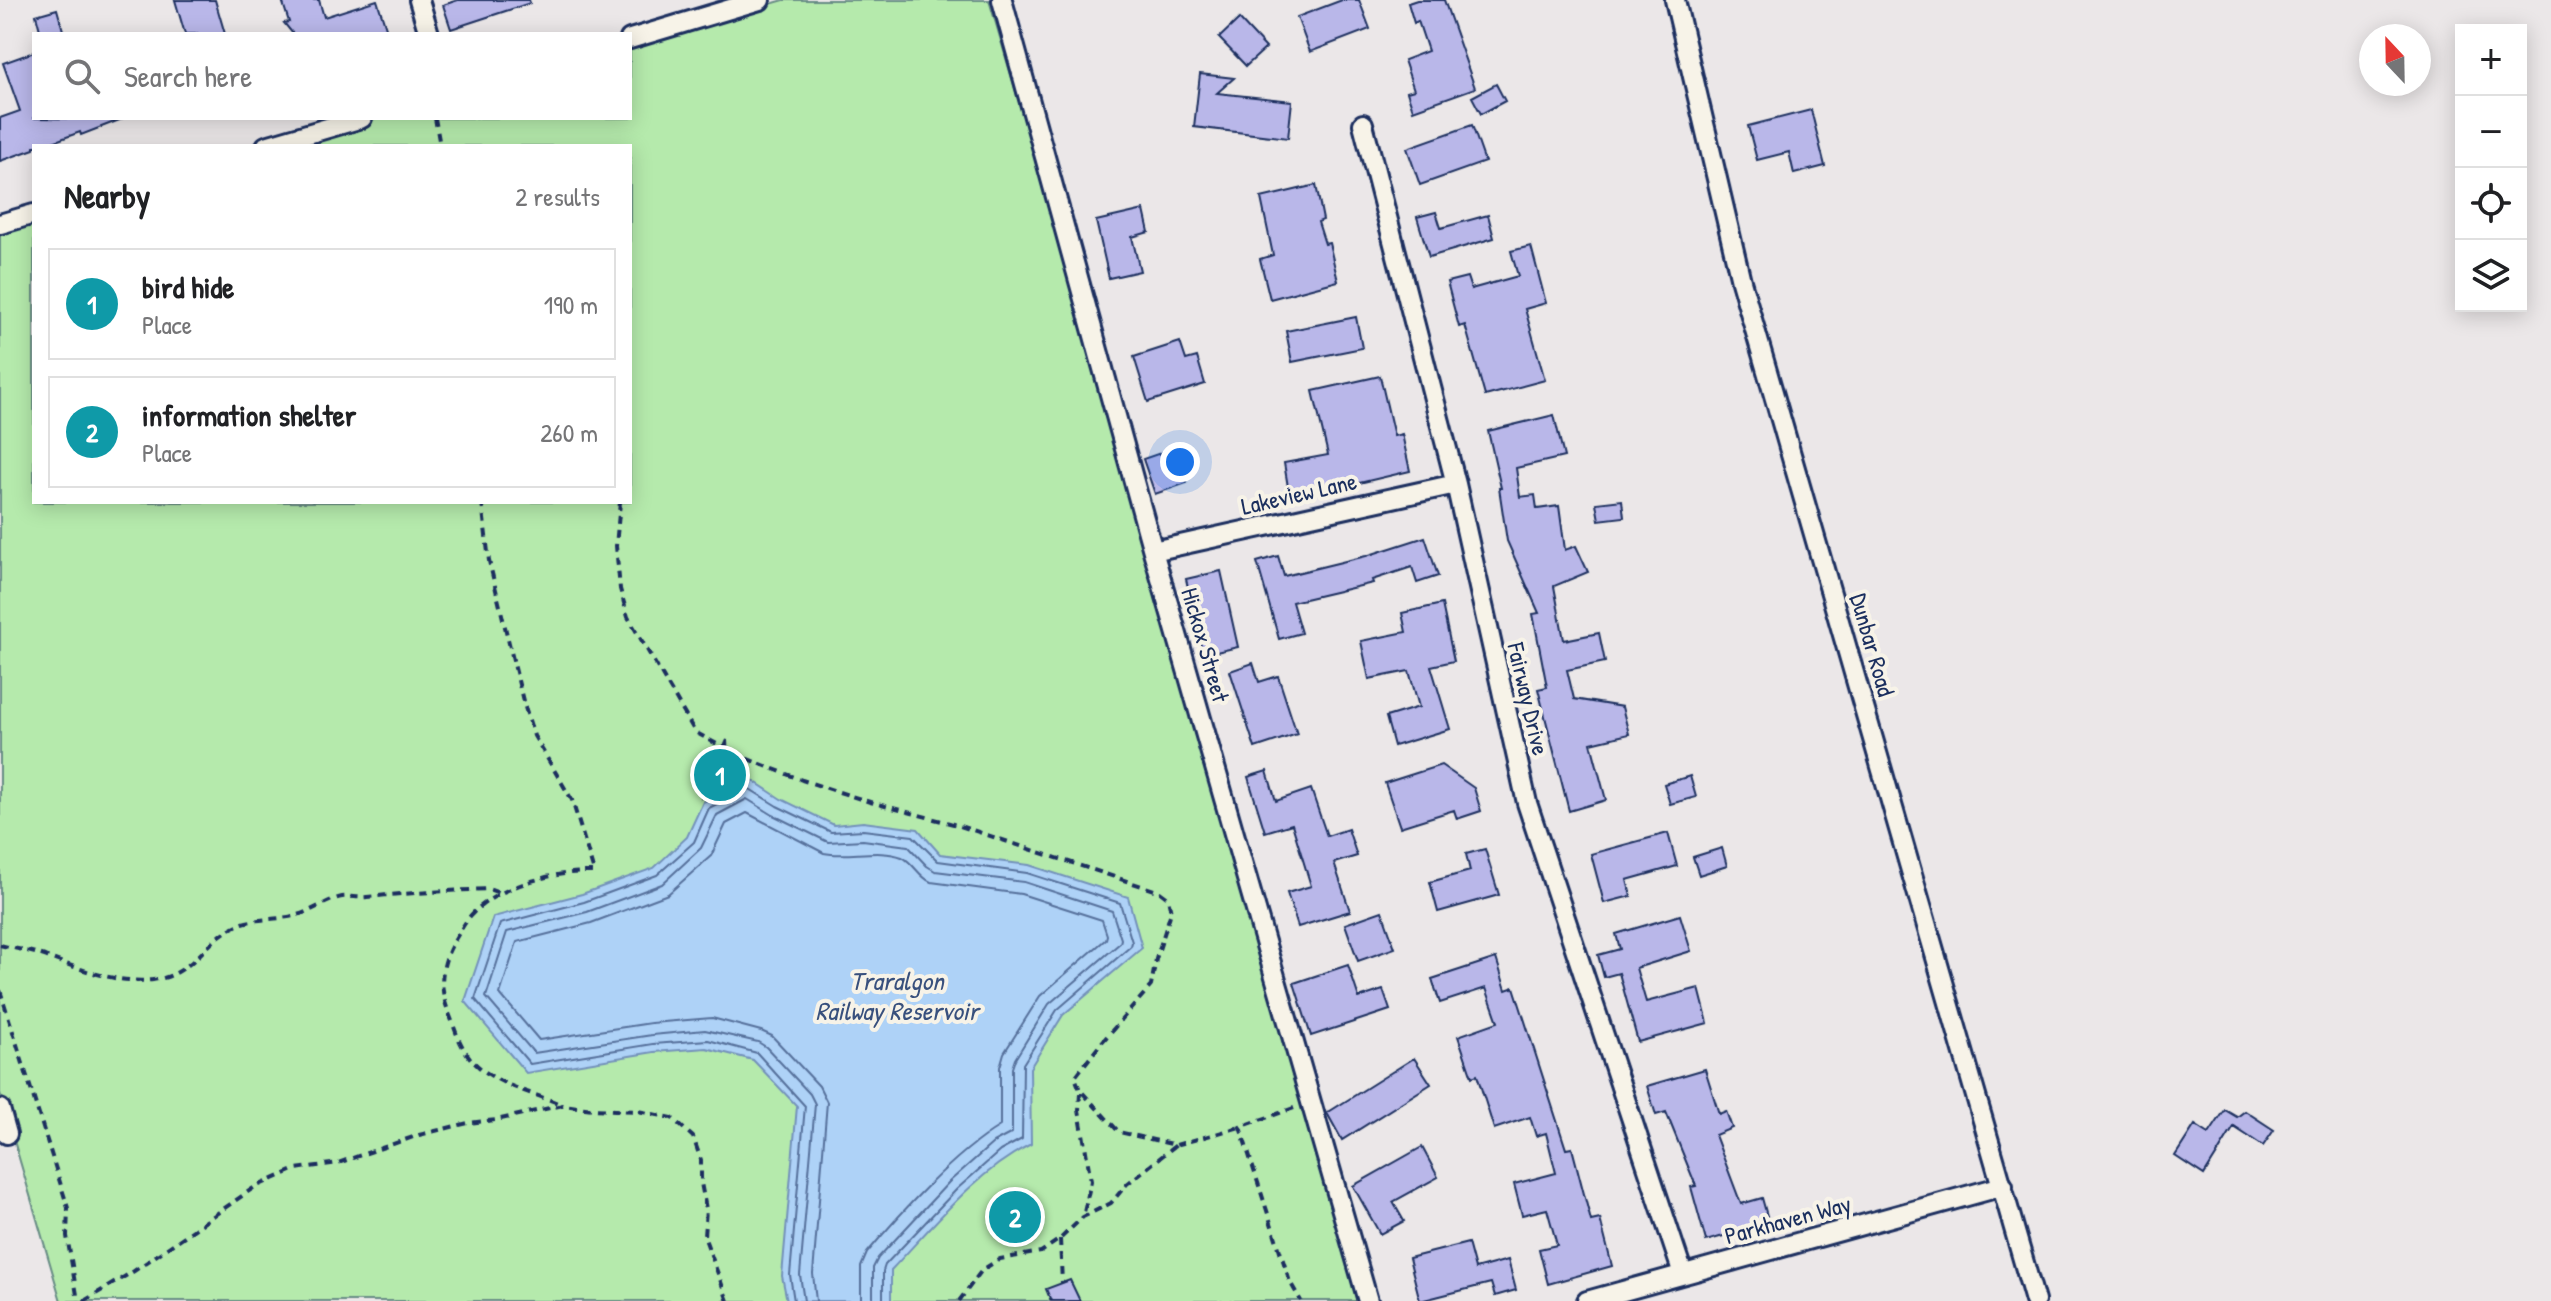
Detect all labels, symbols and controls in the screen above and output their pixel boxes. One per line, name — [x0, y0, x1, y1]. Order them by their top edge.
north arrow — [2359, 24, 2431, 96]
map controls — [2455, 24, 2527, 312]
button: + — [2455, 24, 2527, 96]
search box — [32, 32, 632, 120]
icon: search — [60, 54, 104, 98]
text: Search here — [124, 56, 252, 96]
button: − — [2455, 96, 2527, 168]
button: locate — [2455, 168, 2527, 240]
text: Nearby — [64, 173, 150, 219]
text: 2 results — [515, 179, 600, 214]
button: layers — [2455, 240, 2527, 312]
text: bird hide — [142, 267, 234, 307]
text: 1 — [87, 287, 97, 322]
text: 190 m — [544, 287, 598, 322]
text: Place — [142, 307, 192, 342]
text: information shelter — [142, 395, 356, 435]
text: 2 — [86, 415, 98, 450]
text: 260 m — [540, 415, 598, 450]
text: Place — [142, 435, 192, 470]
your location — [1160, 442, 1200, 482]
street label: Lakeview Lane — [1238, 464, 1360, 522]
street label: Hickox Street — [1174, 584, 1238, 706]
street label: Dunbar Road — [1843, 590, 1903, 700]
street label: Fairway Drive — [1500, 638, 1558, 759]
pin: 1 — [694, 745, 746, 805]
water label: Traralgon Railway Reservoir — [815, 963, 982, 1029]
pin: 2 — [989, 1187, 1041, 1247]
street label: Parkhaven Way — [1721, 1187, 1854, 1251]

